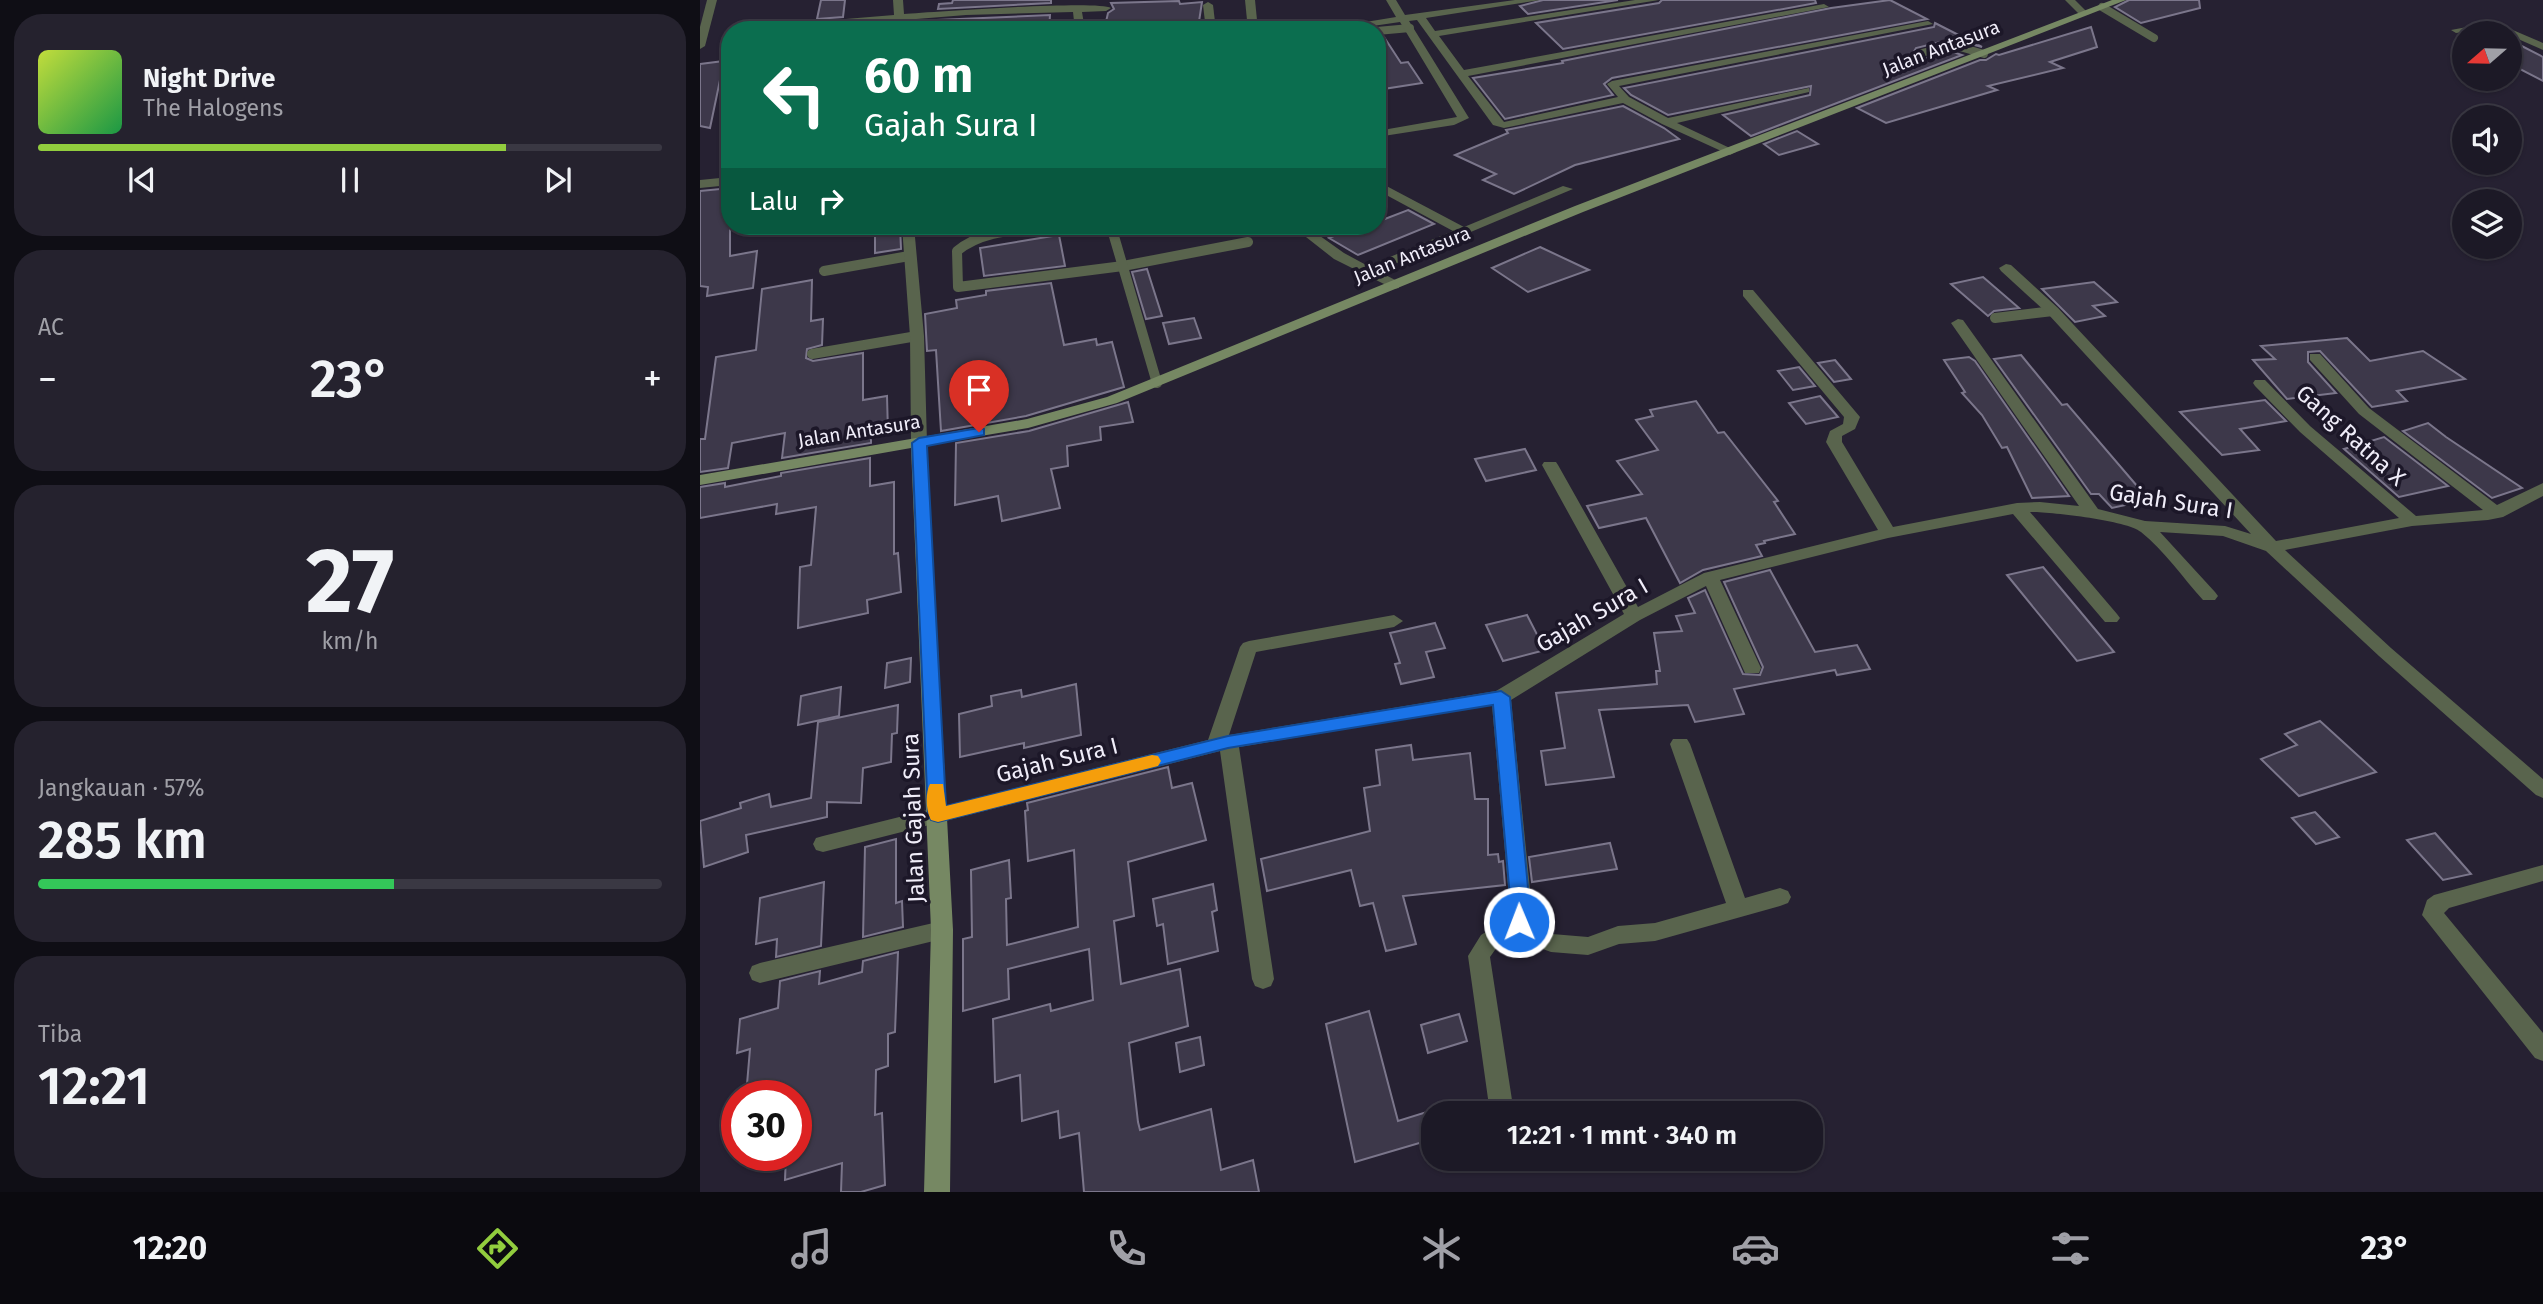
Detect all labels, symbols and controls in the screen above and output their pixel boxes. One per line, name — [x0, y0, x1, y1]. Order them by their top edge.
street label: Jalan Antasura — [1879, 15, 2003, 81]
north arrow — [2452, 21, 2522, 91]
map controls — [2452, 21, 2522, 259]
text: 60 m — [864, 46, 973, 105]
icon: left — [749, 49, 840, 140]
text: Night Drive — [143, 63, 275, 94]
text: The Halogens — [143, 94, 283, 122]
button: sound — [2452, 105, 2522, 175]
text: Gajah Sura I — [864, 106, 1038, 144]
icon: previous — [123, 161, 161, 199]
icon: pause — [331, 161, 369, 199]
icon: next — [539, 161, 577, 199]
icon: right — [812, 182, 850, 220]
text: Lalu — [749, 186, 798, 217]
button: layers — [2452, 189, 2522, 259]
street label: Jalan Antasura — [1350, 221, 1474, 289]
text: AC — [38, 313, 64, 341]
text: 23° — [310, 348, 390, 411]
text: − — [38, 356, 57, 402]
text: + — [643, 356, 662, 402]
pin — [949, 360, 1009, 432]
icon: arrive — [960, 371, 998, 409]
street label: Gang Ratna X — [2291, 379, 2412, 492]
street label: Jalan Antasura — [796, 410, 922, 452]
street label: Gajah Sura I — [2107, 477, 2235, 525]
text: 27 — [306, 527, 394, 636]
street label: Gajah Sura I — [1531, 572, 1653, 658]
text: km/h — [322, 627, 378, 655]
street label: Gajah Sura I — [993, 731, 1121, 789]
street label: Jalan Gajah Sura — [896, 733, 930, 903]
text: Jangkauan · 57% — [38, 774, 204, 802]
text: 285 km — [38, 809, 207, 872]
position arrow — [1482, 885, 1556, 959]
text: Tiba — [38, 1020, 82, 1048]
text: 12:21 — [38, 1055, 150, 1118]
speed limit sign: 30 — [721, 1080, 812, 1171]
text: 12:21 · 1 mnt · 340 m — [1507, 1120, 1737, 1151]
icon: directions — [473, 1224, 522, 1273]
icon: music — [787, 1224, 836, 1273]
icon: phone — [1102, 1224, 1151, 1273]
icon: climate — [1417, 1224, 1466, 1273]
icon: car — [1731, 1224, 1780, 1273]
icon: filters — [2046, 1224, 2095, 1273]
text: 12:20 — [133, 1229, 207, 1267]
text: 23° — [2360, 1229, 2410, 1267]

